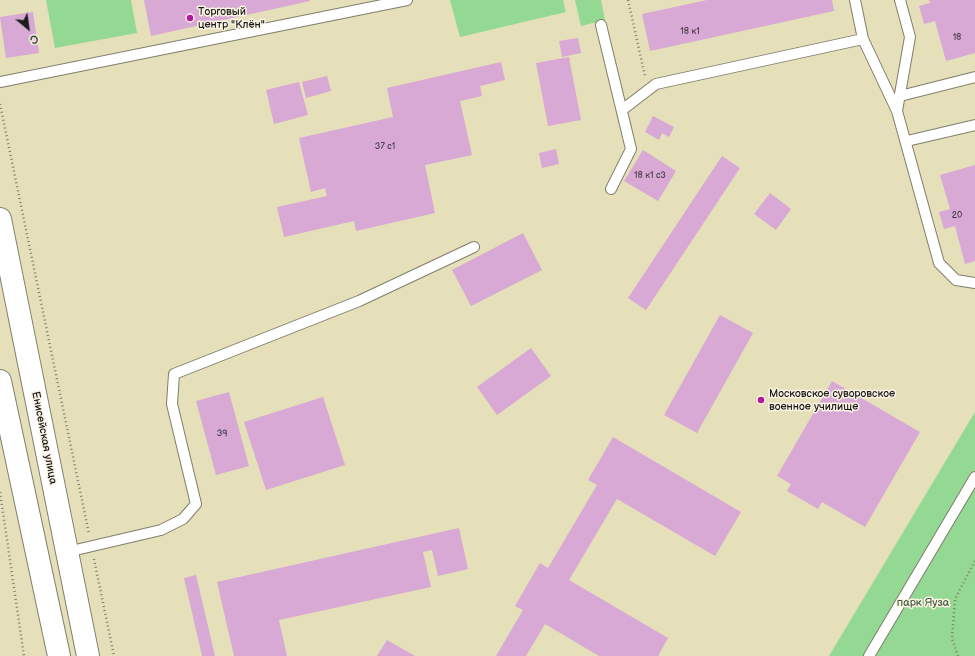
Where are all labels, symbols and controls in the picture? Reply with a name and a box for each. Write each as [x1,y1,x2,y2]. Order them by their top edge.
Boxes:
place label: Торговый центр "Клён" [198,5,265,31]
north arrow [8,8,48,48]
marker: Торговый центр "Клён" [185,13,195,23]
house number: 18 к1 [680,27,700,37]
text: С [28,31,41,46]
house number: 18 [953,33,961,43]
house number: 37 с1 [375,142,395,152]
house number: 18 к1 с3 [634,171,666,181]
house number: 20 [952,211,962,221]
place label: Московское суворовское военное училище [769,387,895,413]
street label: Енисейская улица [29,390,59,486]
marker: Московское суворовское военное училище [756,395,766,405]
house number: 39 [217,429,227,439]
park label: парк Яуза [897,596,949,610]

